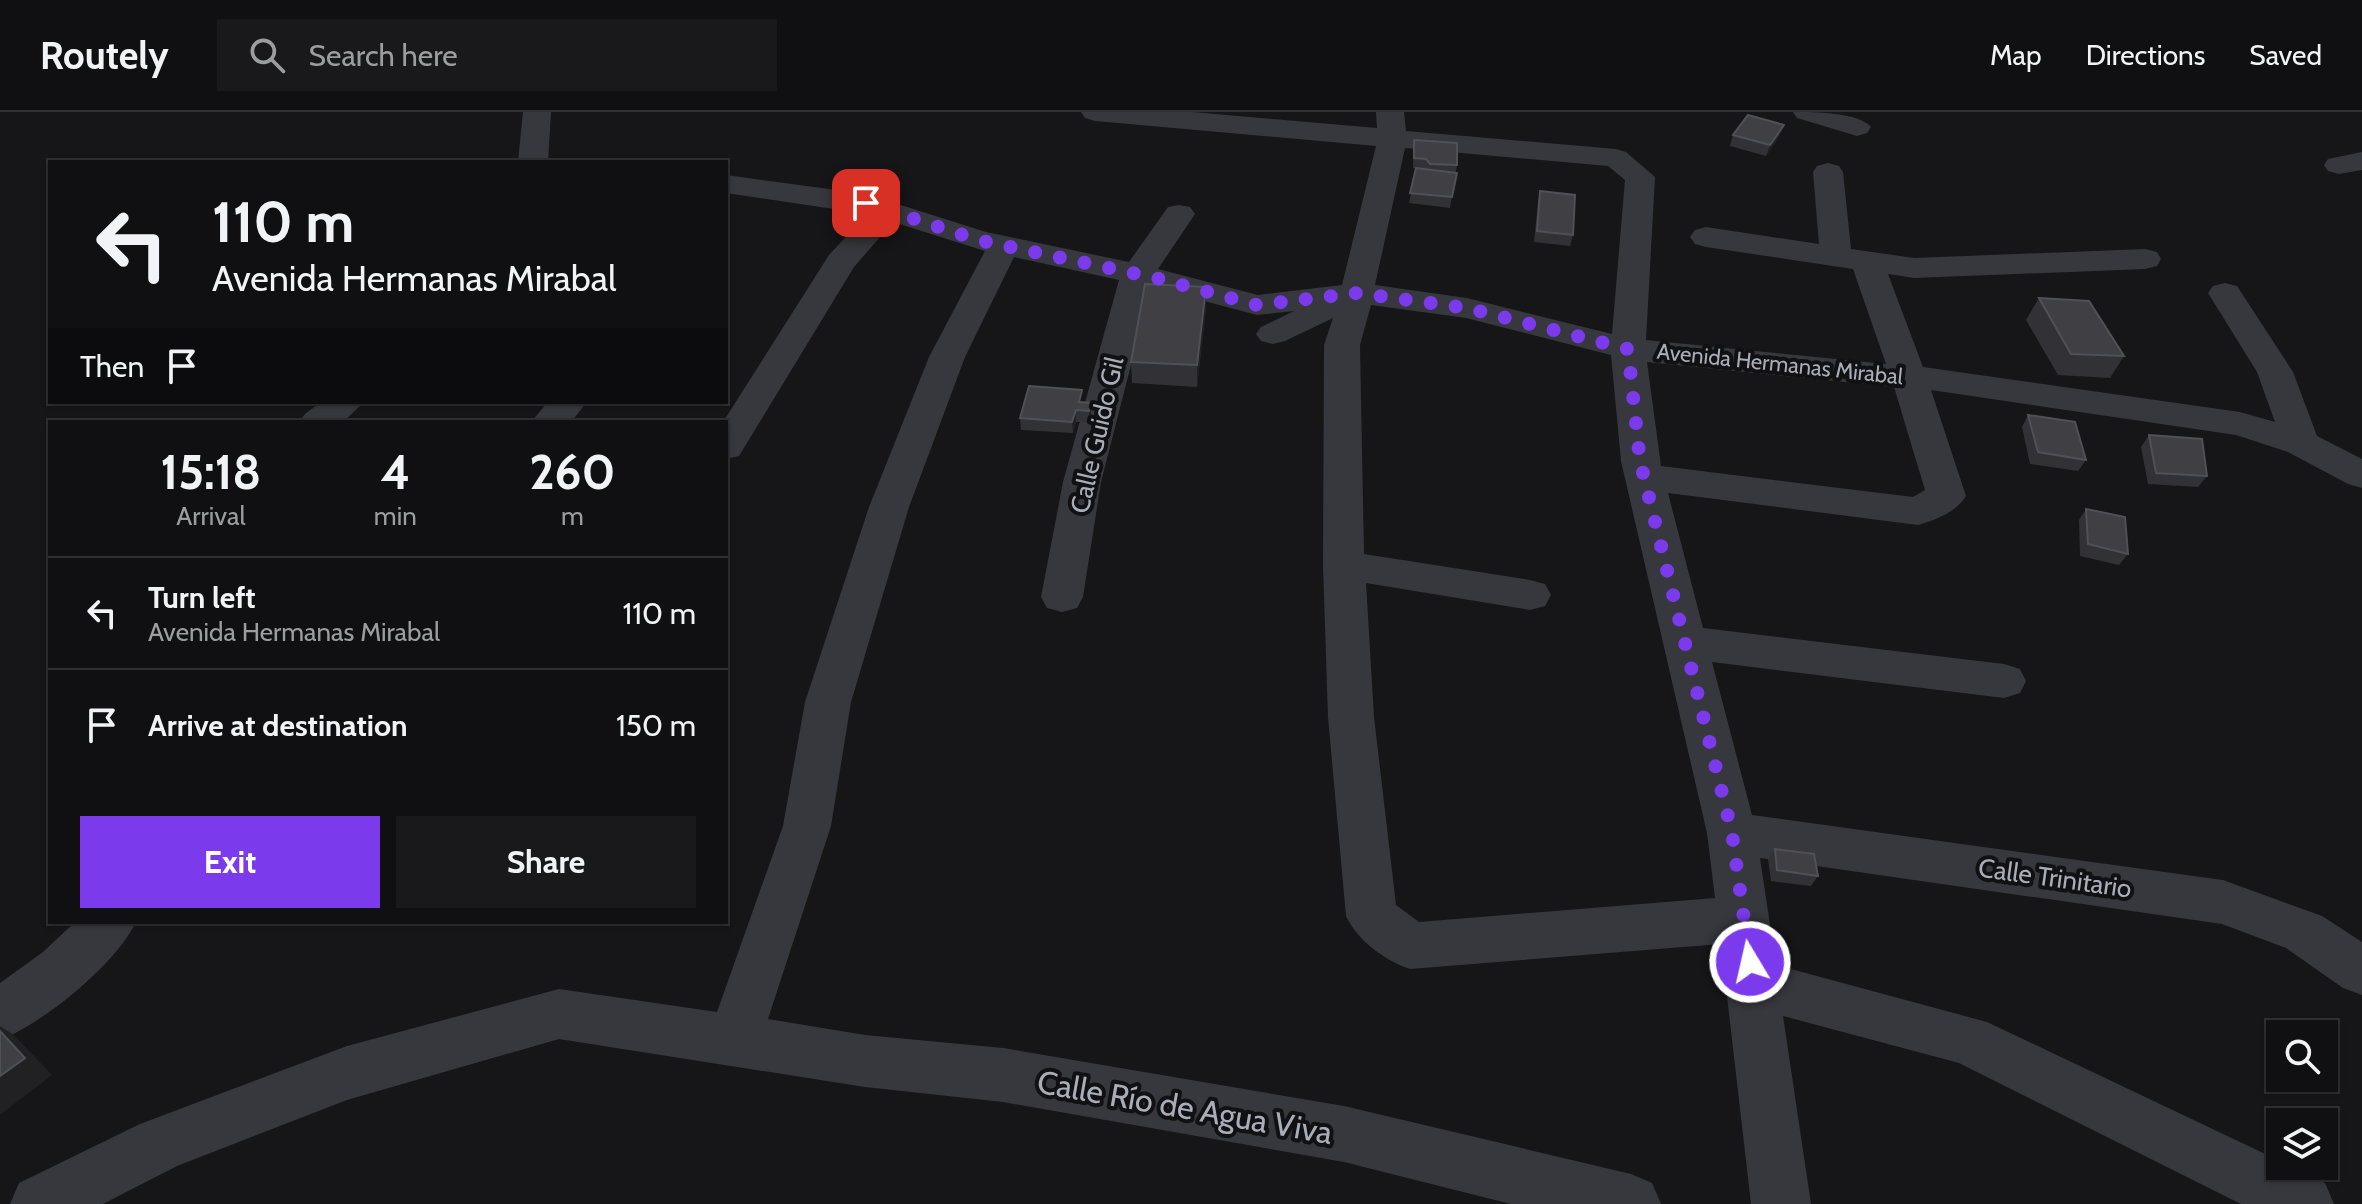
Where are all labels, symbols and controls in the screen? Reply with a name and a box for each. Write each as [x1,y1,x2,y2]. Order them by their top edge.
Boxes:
search box [217,19,777,91]
text: Routely [40,32,169,79]
icon: search [245,33,289,77]
text: Search here [309,37,458,74]
text: Map [1990,38,2042,72]
text: Directions [2086,38,2205,72]
text: Saved [2249,38,2322,72]
pin [832,169,900,237]
icon: arrive [844,181,888,225]
text: 110 m [212,188,354,256]
icon: left [80,192,184,296]
text: Avenida Hermanas Mirabal [212,256,617,300]
street label: Avenida Hermanas Mirabal [1656,338,1905,390]
icon: arrive [160,344,204,388]
text: Then [80,348,144,385]
street label: Calle Guido Gil [1063,354,1131,516]
text: 15:18 [161,443,261,501]
text: 4 [380,443,410,501]
text: 260 [529,443,615,501]
text: Arrival [176,500,246,532]
text: min [374,500,417,532]
text: m [561,500,584,532]
text: Turn left [148,579,256,616]
icon: left [80,591,124,635]
text: 110 m [622,595,696,632]
text: Avenida Hermanas Mirabal [148,616,440,648]
icon: arrive [80,703,124,747]
text: Arrive at destination [148,707,408,744]
text: 150 m [616,707,696,744]
button: Exit [80,816,380,908]
button: Share [396,816,696,908]
street label: Calle Trinitario [1976,851,2134,905]
position arrow [1708,920,1792,1004]
map controls [2266,1020,2338,1180]
button: search [2266,1020,2338,1092]
street label: Calle Río de Agua Viva [1034,1062,1336,1152]
button: layers [2266,1108,2338,1180]

